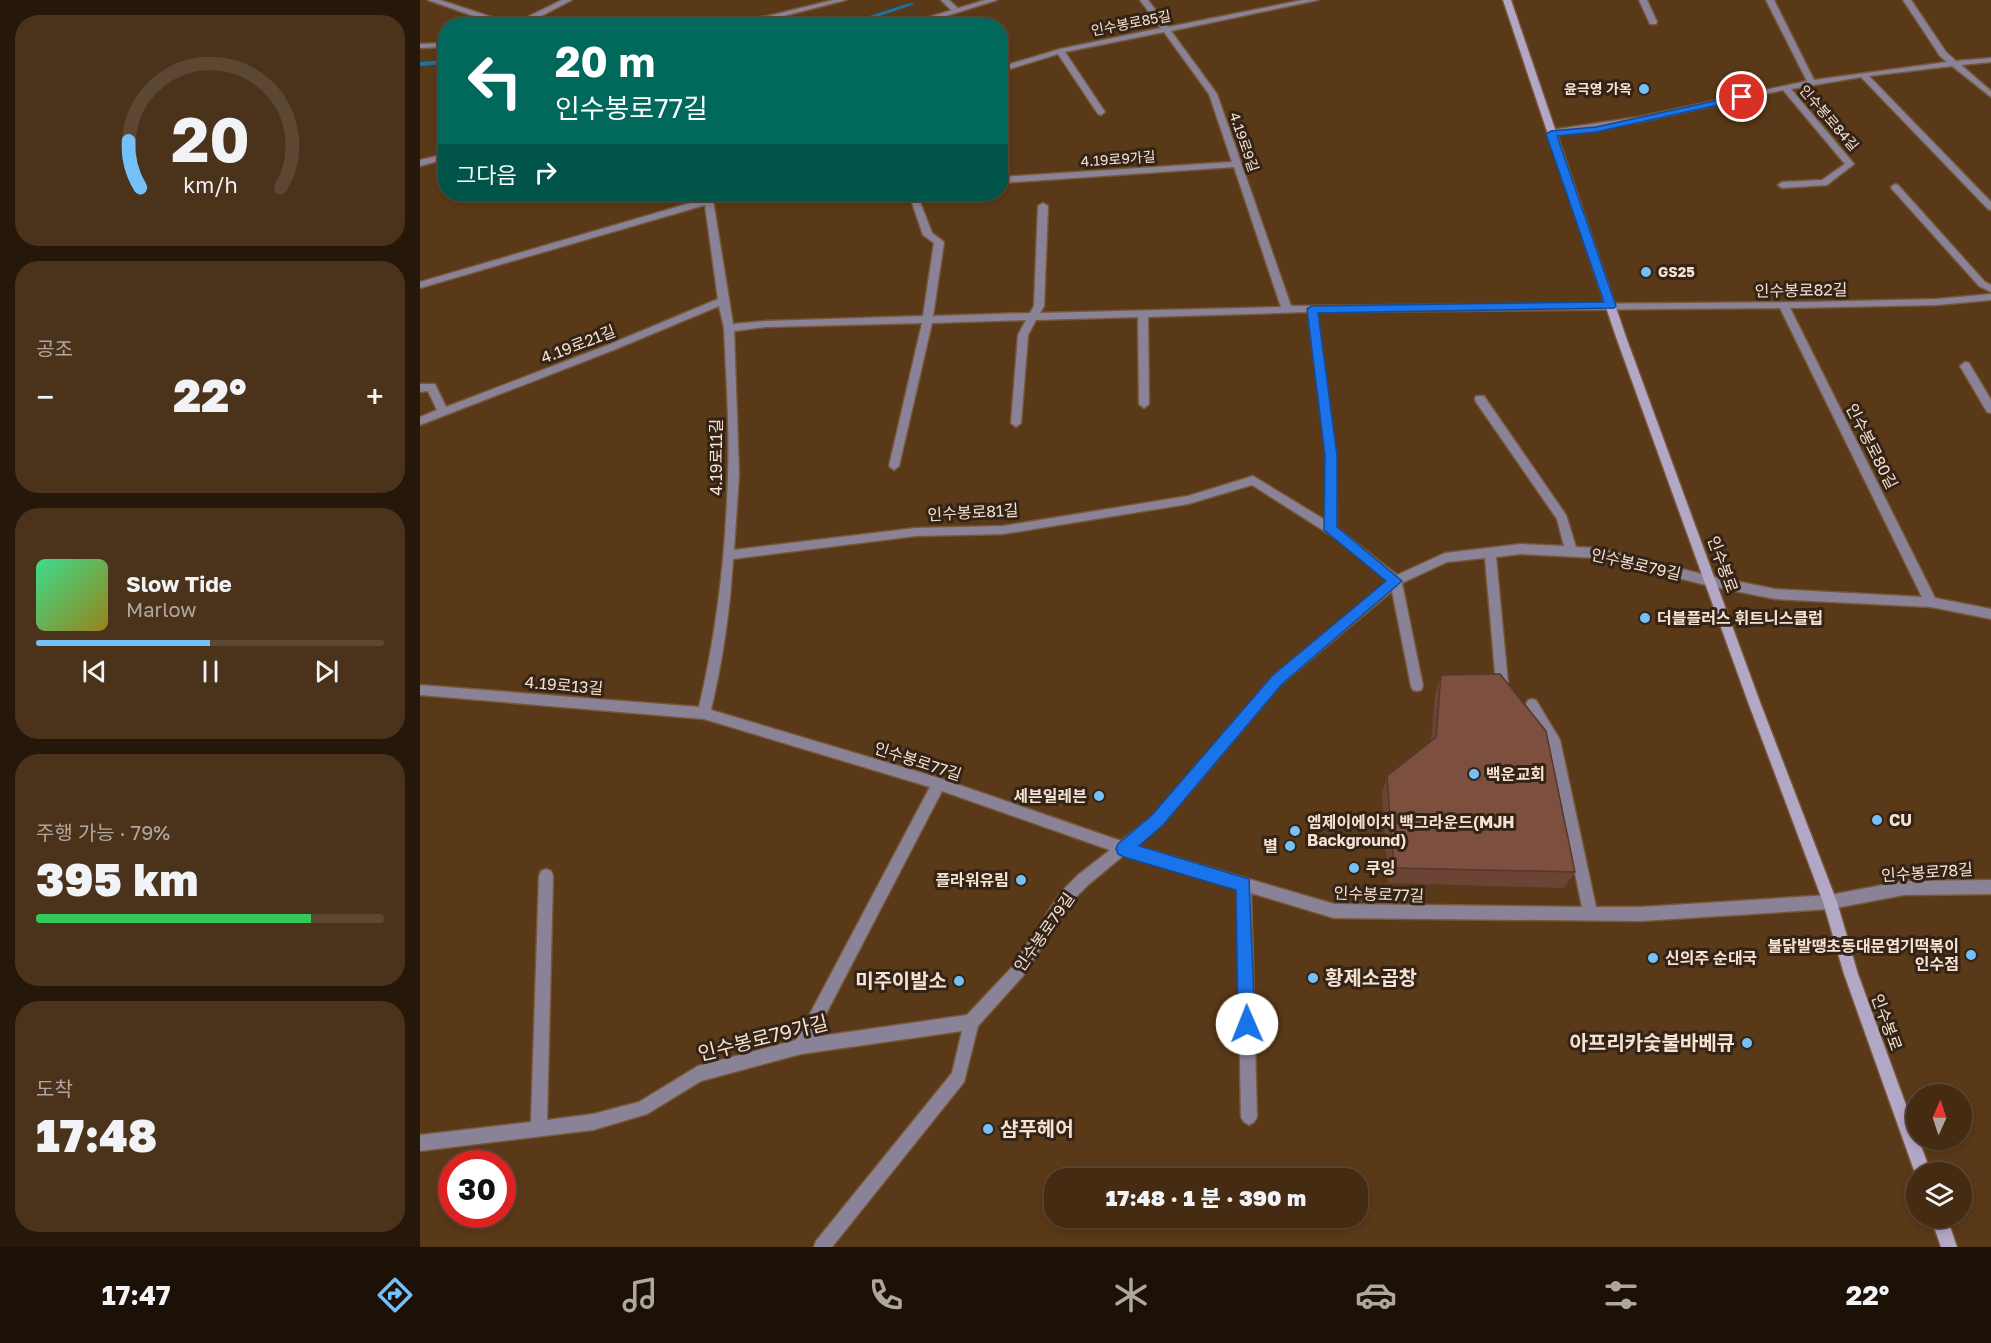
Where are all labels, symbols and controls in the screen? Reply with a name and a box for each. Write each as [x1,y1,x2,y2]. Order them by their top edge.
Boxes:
street label: 인수봉로85길 [1089,6,1172,39]
text: 20 m [555,36,655,86]
icon: left [456,42,534,120]
pin [1716,71,1767,122]
place label: 윤극영 가옥 [1564,80,1632,97]
icon: arrive [1725,80,1758,113]
street label: 인수봉로84길 [1796,81,1863,154]
marker: 윤극영 가옥 [1637,82,1651,96]
text: 인수봉로77길 [555,92,708,124]
text: 20 [171,101,249,176]
street label: 4.19로9길 [1226,110,1263,174]
street label: 4.19로9가길 [1080,147,1156,170]
icon: right [529,156,562,189]
text: 그다음 [456,161,517,188]
text: km/h [183,172,237,198]
place label: GS25 [1658,263,1695,280]
marker: GS25 [1639,265,1653,279]
street label: 인수봉로82길 [1755,279,1847,301]
street label: 4.19로21길 [538,321,618,367]
text: 공조 [36,336,73,360]
text: 22° [173,368,247,422]
text: − [36,377,54,416]
text: + [366,377,384,416]
street label: 인수봉로80길 [1842,400,1902,492]
street label: 4.19로11길 [706,419,726,495]
street label: 인수봉로81길 [927,500,1019,524]
street label: 인수봉로 [1704,533,1743,595]
street label: 인수봉로79길 [1589,544,1683,584]
text: Slow Tide [126,570,232,597]
text: Marlow [126,597,197,621]
place label: 더블플러스 휘트니스클럽 [1657,608,1823,628]
marker: 더블플러스 휘트니스클럽 [1638,611,1652,625]
icon: previous [78,655,111,688]
icon: pause [194,655,227,688]
icon: next [310,655,343,688]
street label: 4.19로13길 [524,672,604,698]
street label: 인수봉로77길 [872,737,964,785]
place label: 백운교회 [1486,764,1545,784]
marker: 백운교회 [1467,767,1481,781]
place label: 세븐일레븐 [1013,786,1087,806]
marker: 세븐일레븐 [1092,789,1106,803]
place label: CU [1889,810,1912,830]
place label: 엠제이에이치 백그라운드(MJH Background) [1307,812,1515,850]
marker: CU [1870,813,1884,827]
text: 주행 가능 · 79% [36,820,170,844]
marker: 엠제이에이치 백그라운드(MJH Background) [1288,824,1302,838]
place label: 별 [1263,836,1278,856]
marker: 별 [1283,839,1297,853]
text: 395 km [36,852,198,906]
place label: 쿠잉 [1366,858,1395,878]
street label: 인수봉로78길 [1880,859,1974,885]
marker: 쿠잉 [1347,861,1361,875]
place label: 플라워유림 [935,870,1009,890]
marker: 플라워유림 [1014,873,1028,887]
street label: 인수봉로77길 [1333,882,1425,906]
street label: 인수봉로79길 [1009,889,1079,975]
place label: 불닭발땡초동대문엽기떡볶이 인수점 [1768,936,1959,974]
place label: 신의주 순대국 [1665,948,1757,968]
marker: 불닭발땡초동대문엽기떡볶이 인수점 [1964,948,1978,962]
marker: 신의주 순대국 [1646,951,1660,965]
place label: 황제소곱창 [1325,965,1417,989]
place label: 미주이발소 [855,968,947,992]
marker: 황제소곱창 [1306,971,1320,985]
marker: 미주이발소 [952,974,966,988]
street label: 인수봉로 [1868,991,1907,1053]
position arrow [1215,992,1279,1056]
street label: 인수봉로79가길 [695,1009,830,1065]
place label: 아프리카숯불바베큐 [1569,1030,1735,1054]
marker: 아프리카숯불바베큐 [1740,1036,1754,1050]
text: 도착 [36,1076,73,1100]
north arrow [1906,1084,1972,1150]
map controls [1906,1084,1972,1228]
text: 17:48 [36,1108,157,1162]
place label: 샴푸헤어 [1000,1116,1074,1140]
marker: 샴푸헤어 [981,1122,995,1136]
speed limit sign: 30 [438,1150,516,1228]
button: layers [1906,1162,1972,1228]
text: 17:48 · 1 분 · 390 m [1106,1184,1306,1211]
icon: directions [374,1274,416,1316]
icon: music [619,1274,661,1316]
icon: phone [865,1274,907,1316]
icon: climate [1110,1274,1152,1316]
icon: car [1355,1274,1397,1316]
icon: filters [1600,1274,1642,1316]
text: 17:47 [102,1279,171,1311]
text: 22° [1846,1279,1889,1311]

